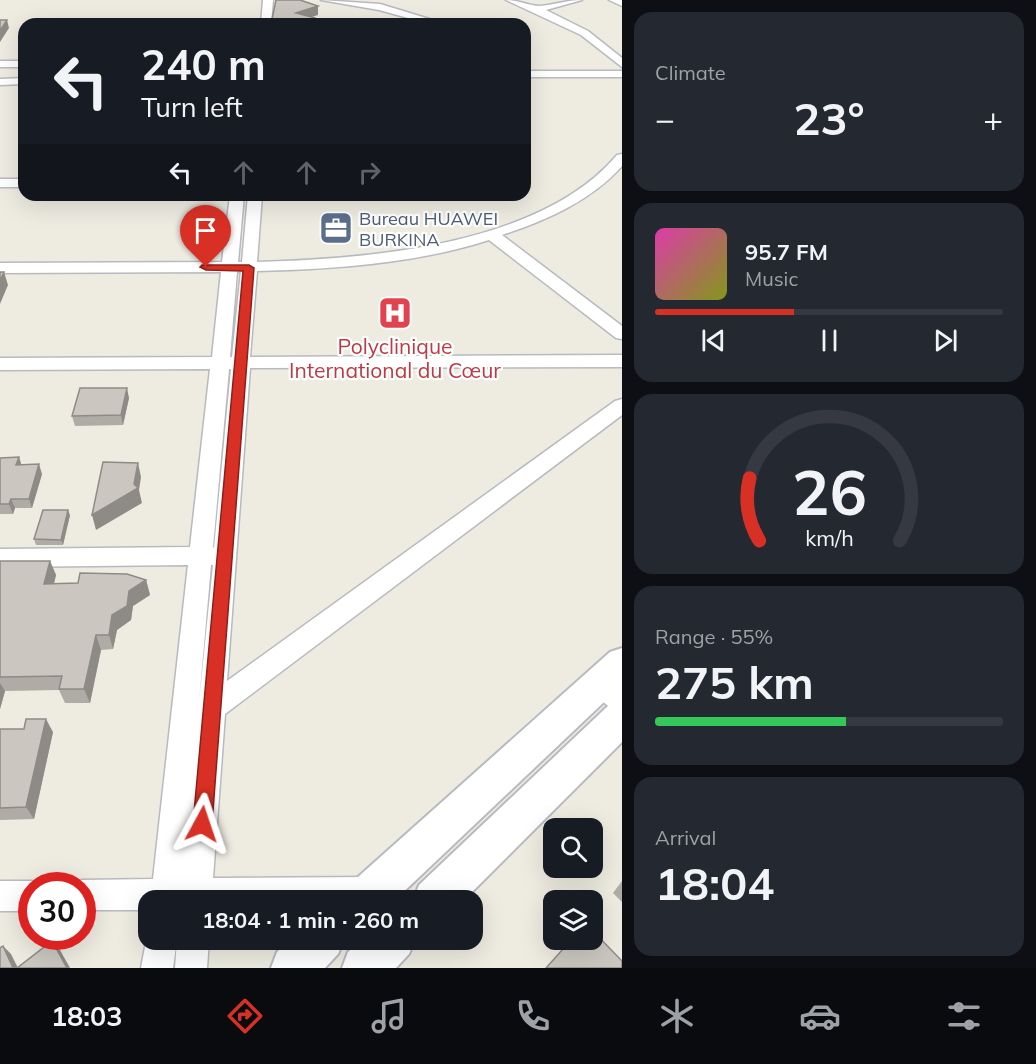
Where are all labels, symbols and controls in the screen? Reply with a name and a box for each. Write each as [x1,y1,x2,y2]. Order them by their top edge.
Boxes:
text: 240 m [141,38,266,91]
icon: left [42,42,120,120]
text: Climate [655,60,726,85]
text: Turn left [141,90,243,124]
text: 23° [793,90,865,146]
text: − [655,98,675,139]
text: + [983,98,1003,139]
icon: left [164,156,197,189]
icon: ahead [227,156,260,189]
icon: ahead [290,156,323,189]
icon: right [353,156,386,189]
pin [180,205,231,267]
place label: Bureau HUAWEI BURKINA [359,207,498,251]
office icon: Bureau HUAWEI BURKINA [318,210,354,246]
icon: arrive [189,214,222,247]
text: 95.7 FM [745,238,828,266]
text: Music [745,266,798,291]
hospital icon: Polyclinique International du Cœur [377,295,413,331]
icon: previous [697,324,730,357]
icon: pause [813,324,846,357]
icon: next [929,324,962,357]
place label: Polyclinique International du Cœur [289,333,501,383]
text: 26 [792,452,866,531]
text: km/h [805,524,853,551]
text: Range · 55% [655,624,773,649]
text: 275 km [655,654,814,710]
position arrow [170,792,234,856]
map controls [543,818,603,950]
button: search [543,818,603,878]
text: Arrival [655,825,716,850]
text: 18:04 [655,855,774,911]
speed limit sign: 30 [18,872,96,950]
button: layers [543,890,603,950]
text: 18:04 · 1 min · 260 m [202,906,419,934]
icon: directions [224,995,266,1037]
icon: music [368,995,410,1037]
icon: phone [512,995,554,1037]
icon: climate [656,995,698,1037]
icon: car [799,995,841,1037]
icon: filters [943,995,985,1037]
text: 18:03 [51,999,122,1033]

